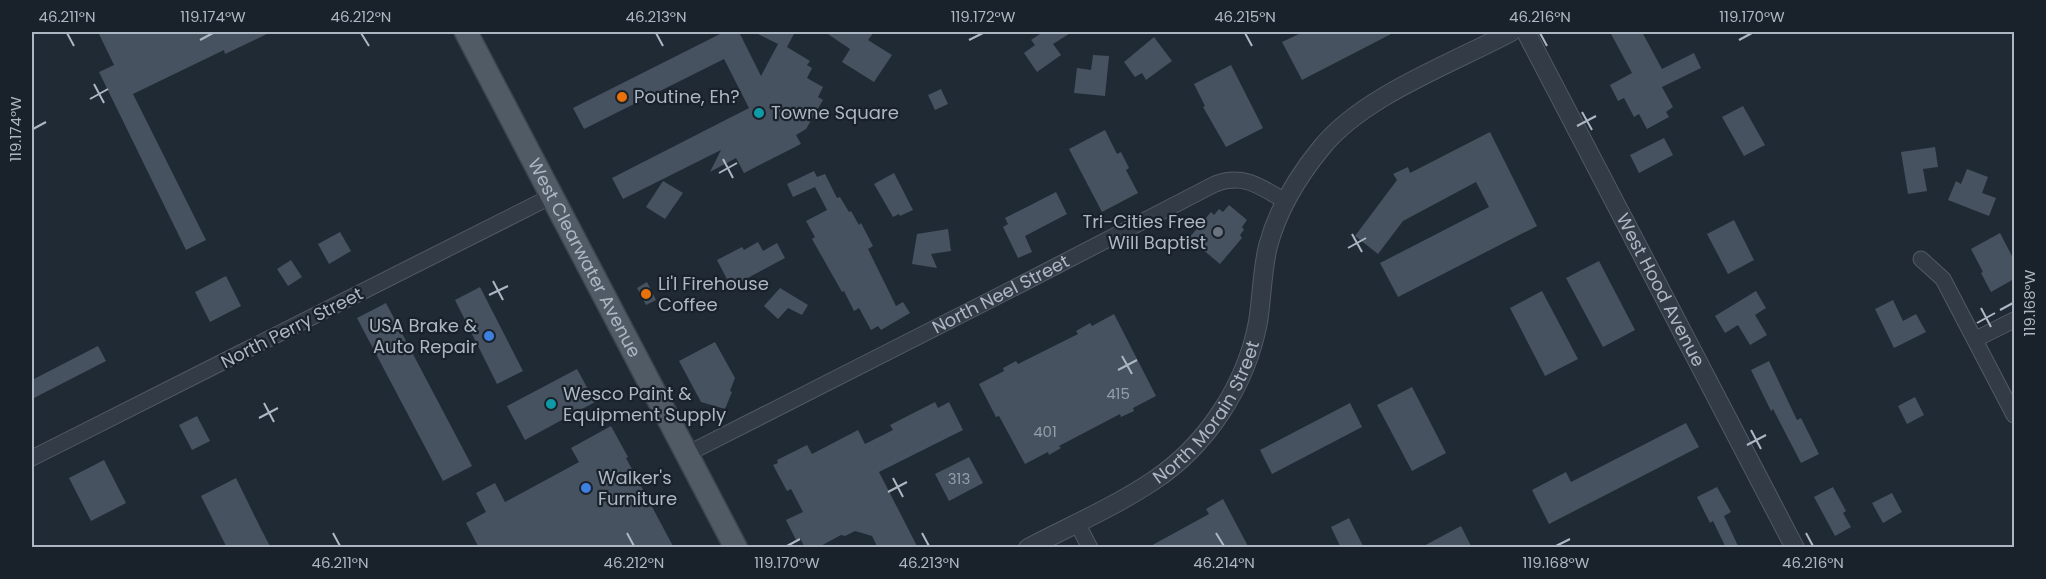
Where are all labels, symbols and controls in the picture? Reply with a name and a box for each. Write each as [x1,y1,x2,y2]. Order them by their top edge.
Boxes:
text: 46.211°N [38,6,96,27]
text: 119.174°W [180,6,246,27]
text: 46.212°N [331,6,391,27]
text: 46.213°N [625,6,687,27]
text: 119.172°W [951,6,1016,27]
text: 46.215°N [1214,6,1276,27]
text: 46.216°N [1509,6,1571,27]
text: 119.170°W [1719,6,1785,27]
place label: Poutine, Eh? [634,84,740,109]
marker: Poutine, Eh? [615,90,629,104]
text: 119.174°W [5,96,26,162]
place label: Towne Square [771,100,899,125]
marker: Towne Square [752,106,766,120]
street label: West Clearwater Avenue [522,154,647,362]
place label: Tri-Cities Free Will Baptist [1082,209,1206,255]
street label: West Hood Avenue [1611,209,1711,371]
marker: Tri-Cities Free Will Baptist [1211,225,1225,239]
street label: North Neel Street [928,248,1073,339]
text: 119.168°W [2019,269,2040,336]
place label: Li'l Firehouse Coffee [658,271,769,317]
street label: North Perry Street [216,281,367,374]
marker: Li'l Firehouse Coffee [639,287,653,301]
place label: USA Brake & Auto Repair [369,313,478,359]
marker: USA Brake & Auto Repair [482,329,496,343]
street label: North Morain Street [1147,338,1265,489]
place label: Wesco Paint & Equipment Supply [563,381,726,427]
house number: 415 [1106,383,1130,404]
marker: Wesco Paint & Equipment Supply [544,397,558,411]
house number: 401 [1033,421,1057,442]
place label: Walker's Furniture [598,465,677,511]
house number: 313 [948,468,970,489]
marker: Walker's Furniture [579,481,593,495]
text: 46.211°N [311,552,369,573]
text: 46.212°N [604,552,664,573]
text: 119.170°W [754,552,820,573]
text: 46.213°N [898,552,960,573]
text: 46.214°N [1193,552,1255,573]
text: 119.168°W [1523,552,1590,573]
text: 46.216°N [1782,552,1844,573]

